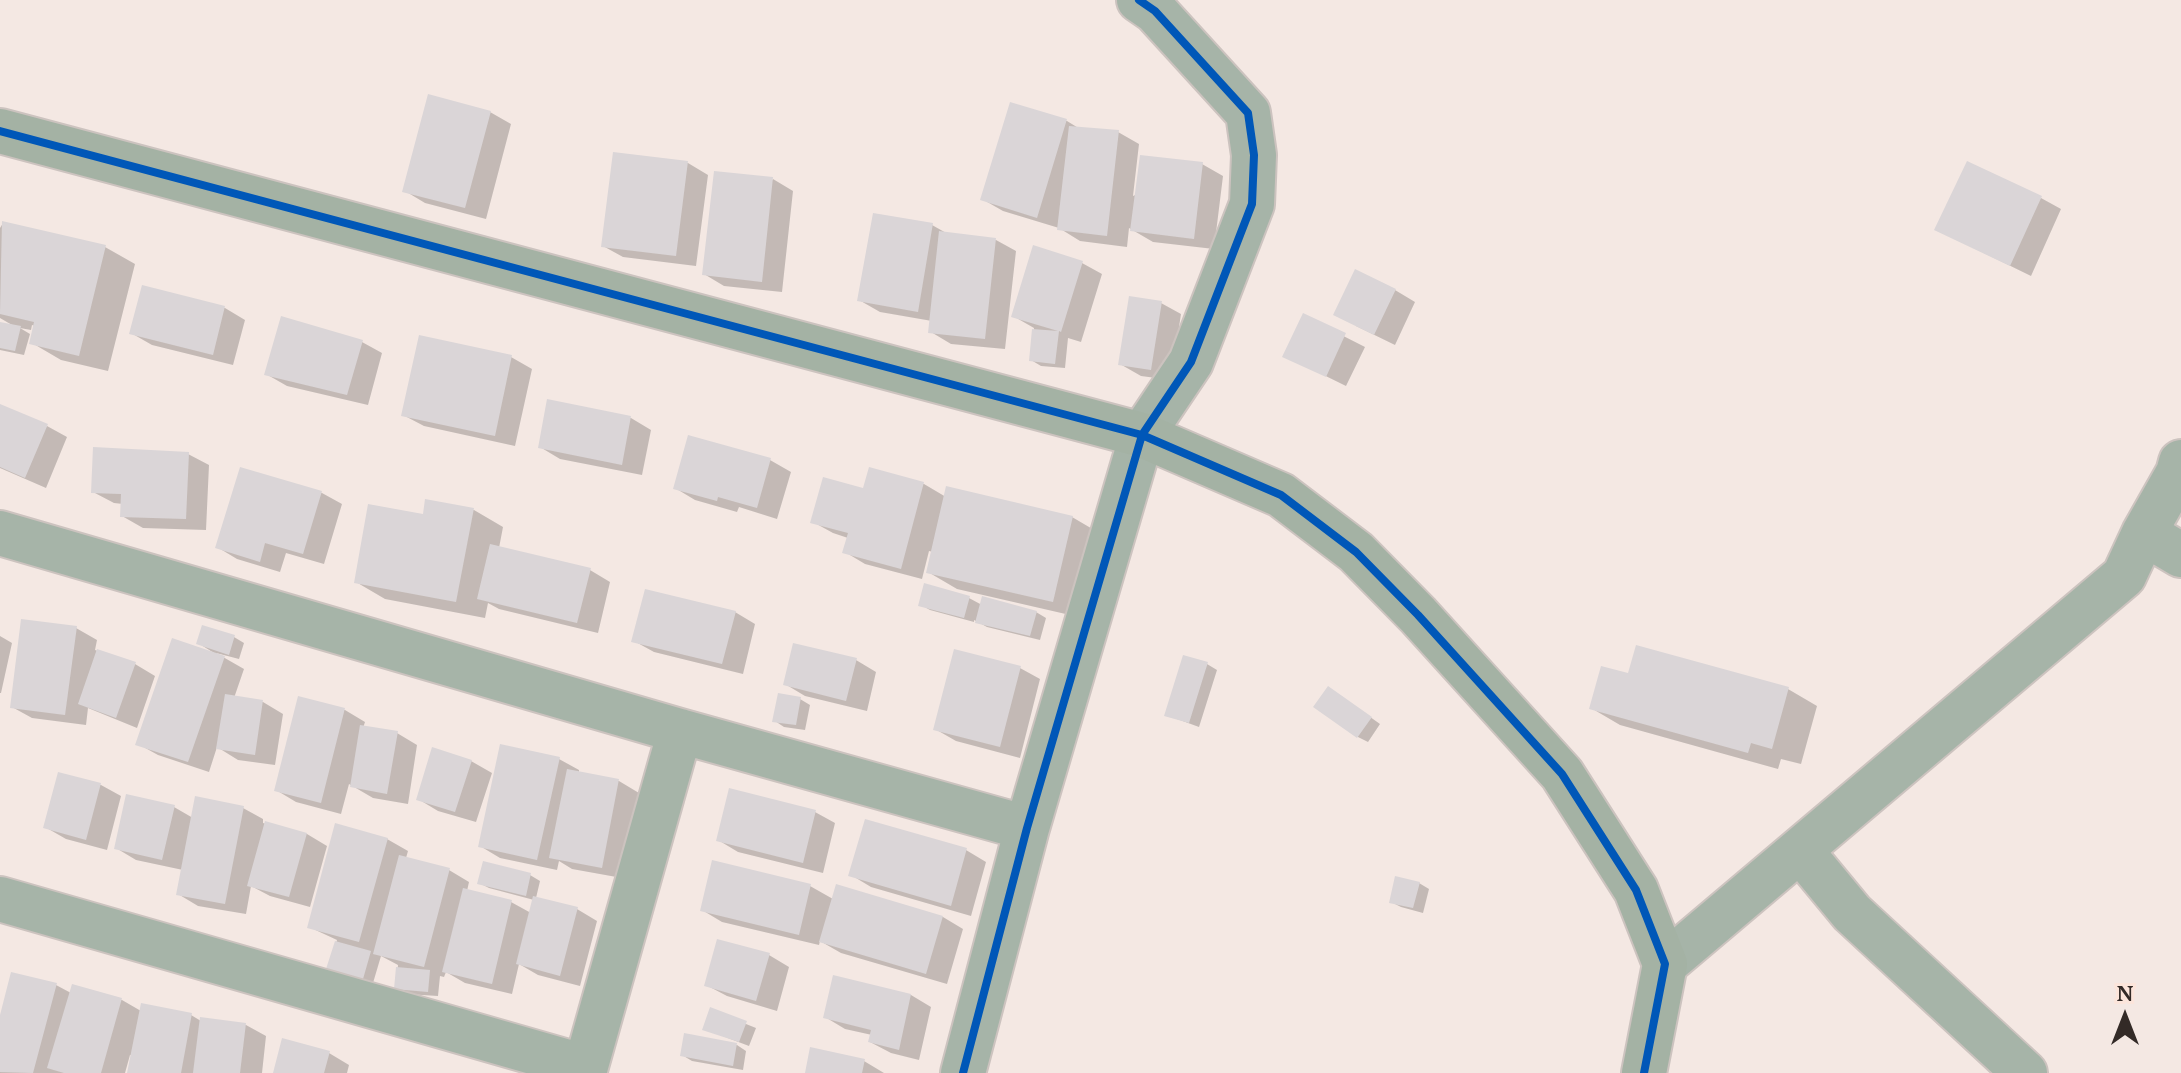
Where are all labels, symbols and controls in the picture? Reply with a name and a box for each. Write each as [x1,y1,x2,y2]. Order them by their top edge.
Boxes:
north arrow [2085,977,2165,1057]
text: N [2117,978,2133,1007]

